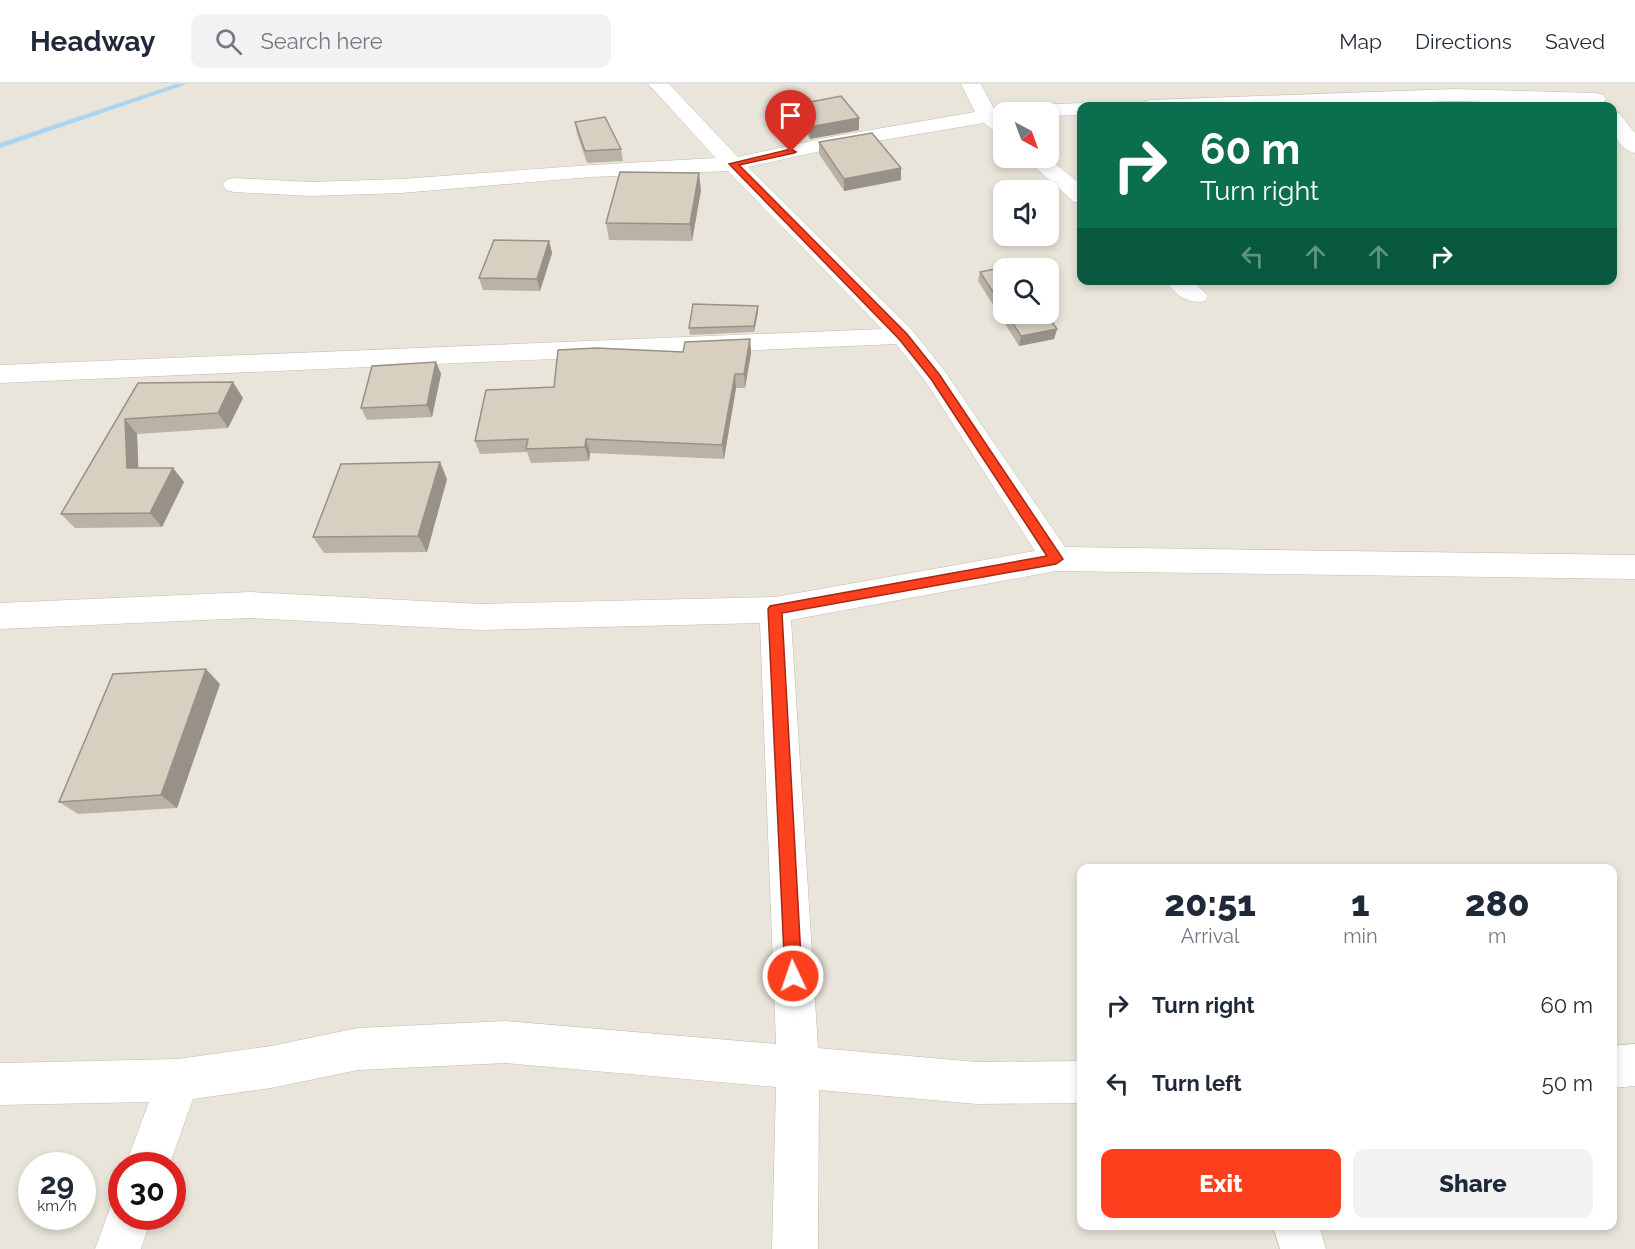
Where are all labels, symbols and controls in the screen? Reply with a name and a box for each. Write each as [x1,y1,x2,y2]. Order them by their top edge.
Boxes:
search box [191,14,611,68]
text: Headway [30,25,155,58]
icon: search [212,25,245,58]
text: Search here [260,28,383,54]
text: Map [1339,29,1382,54]
text: Directions [1415,29,1512,54]
text: Saved [1545,29,1605,54]
pin [765,90,816,152]
icon: arrive [774,99,807,132]
north arrow [993,102,1059,168]
map controls [993,102,1059,324]
text: 60 m [1200,125,1300,174]
icon: right [1101,126,1179,204]
text: Turn right [1200,175,1319,206]
button: sound [993,180,1059,246]
icon: left [1236,240,1269,273]
icon: ahead [1299,240,1332,273]
icon: ahead [1362,240,1395,273]
icon: right [1425,240,1458,273]
button: search [993,258,1059,324]
text: 20:51 [1164,882,1256,924]
text: 1 [1351,882,1370,924]
text: 280 [1465,882,1530,924]
text: Arrival [1181,924,1239,948]
text: min [1343,924,1378,948]
text: m [1488,924,1506,948]
position arrow [761,944,825,1008]
icon: right [1101,989,1134,1022]
text: Turn right [1152,992,1255,1018]
text: 60 m [1540,992,1593,1018]
icon: left [1101,1067,1134,1100]
text: Turn left [1152,1070,1242,1096]
text: 50 m [1542,1070,1593,1096]
button: Exit [1101,1149,1341,1218]
button: Share [1353,1149,1593,1218]
speed limit sign: 30 [108,1152,186,1230]
text: 29 [40,1166,74,1201]
text: km/h [37,1197,77,1215]

